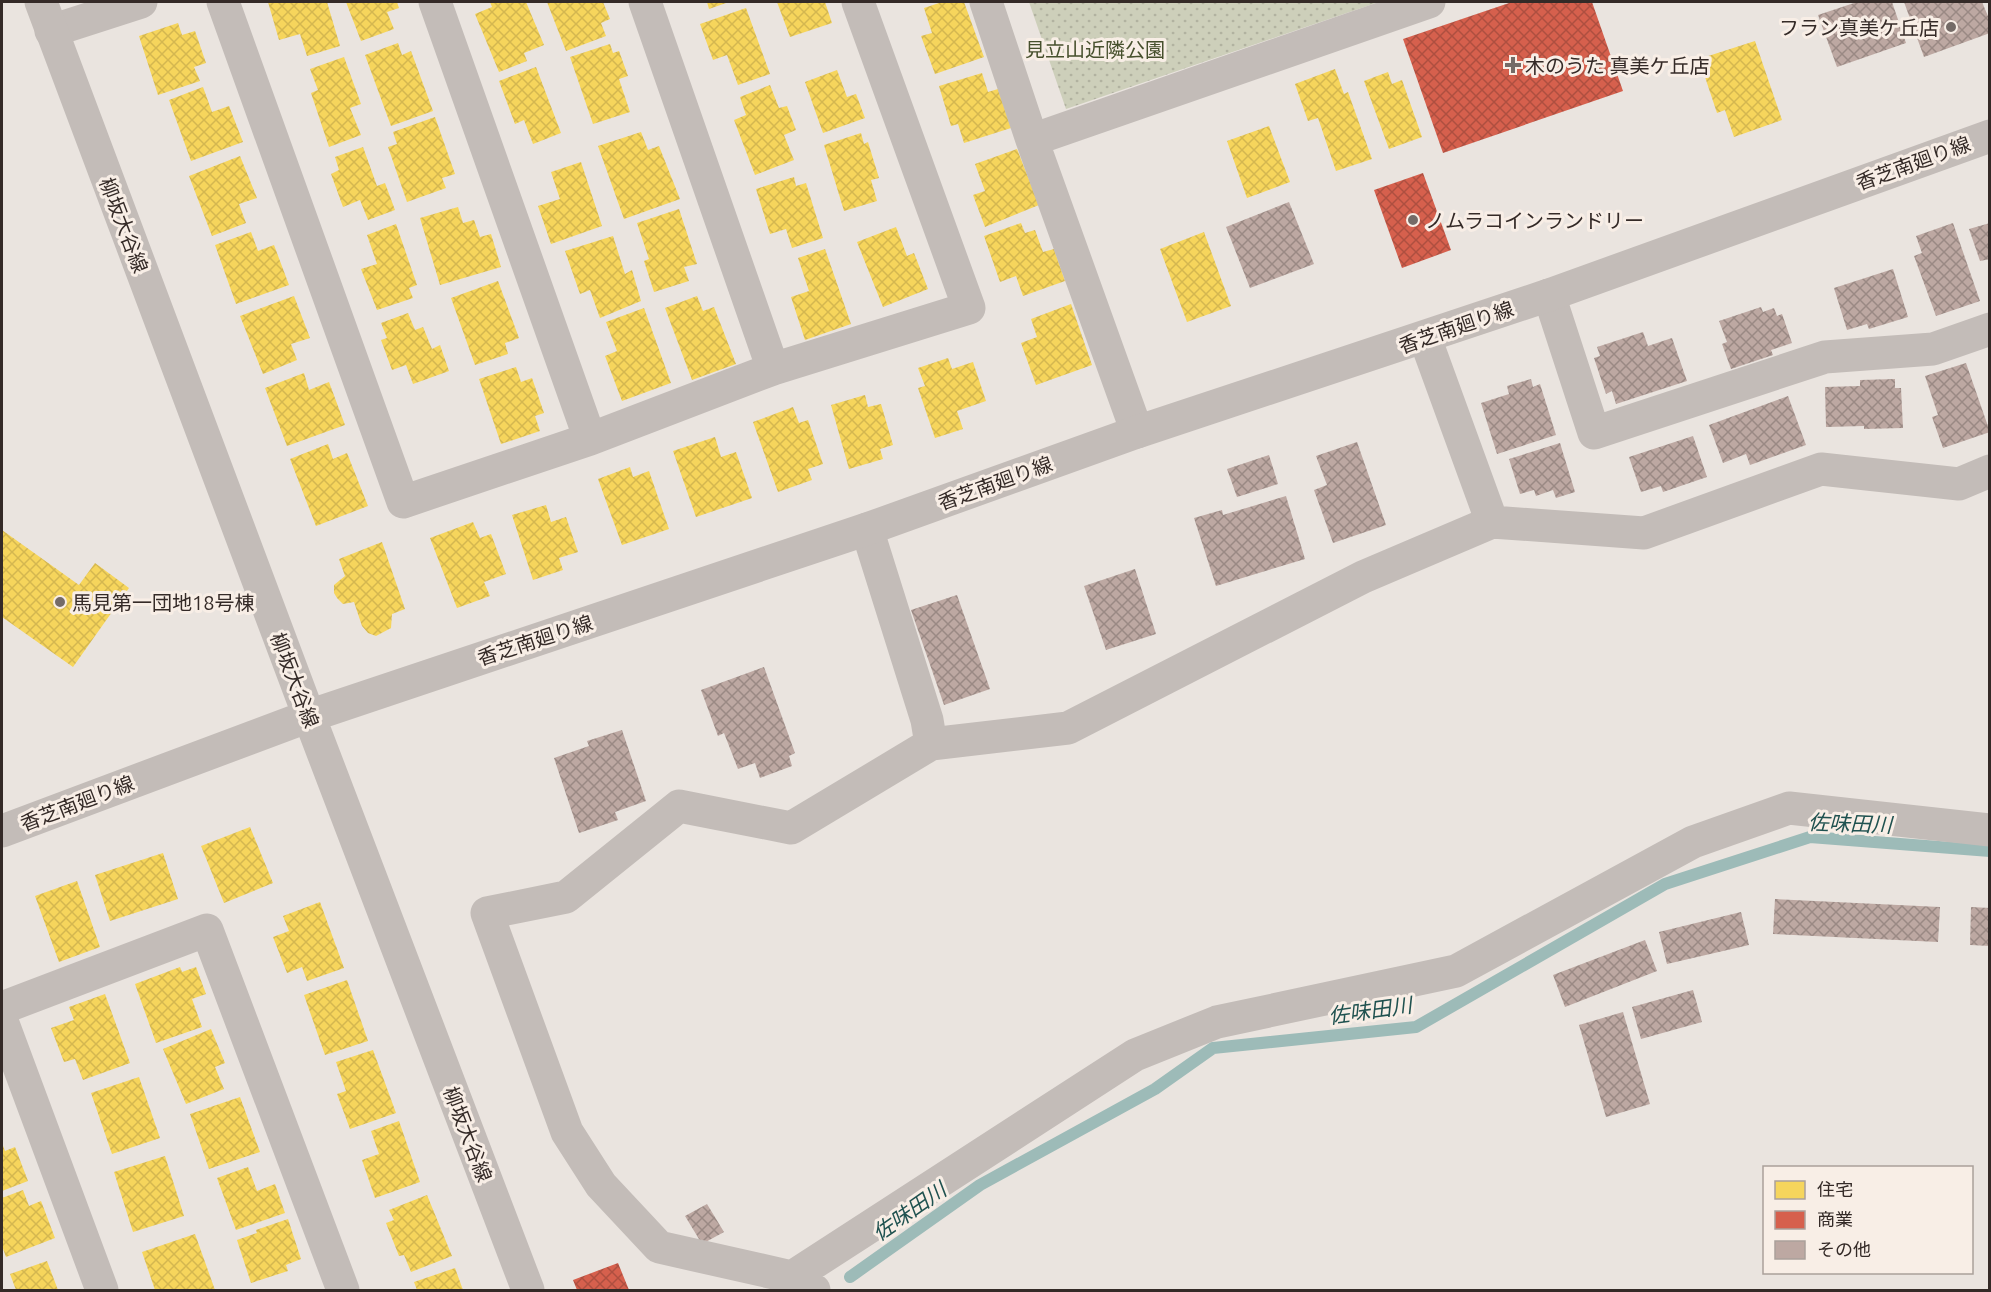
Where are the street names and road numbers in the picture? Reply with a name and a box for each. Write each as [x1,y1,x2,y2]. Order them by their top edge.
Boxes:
street label: 香芝南廻り線 [1853,132,1973,194]
street label: 柳坂大谷線 [95,174,153,276]
street label: 香芝南廻り線 [1396,297,1516,357]
street label: 香芝南廻り線 [935,452,1055,514]
street label: 香芝南廻り線 [474,611,596,669]
street label: 柳坂大谷線 [266,629,324,731]
street label: 香芝南廻り線 [17,771,137,835]
street label: 柳坂大谷線 [439,1083,497,1185]

